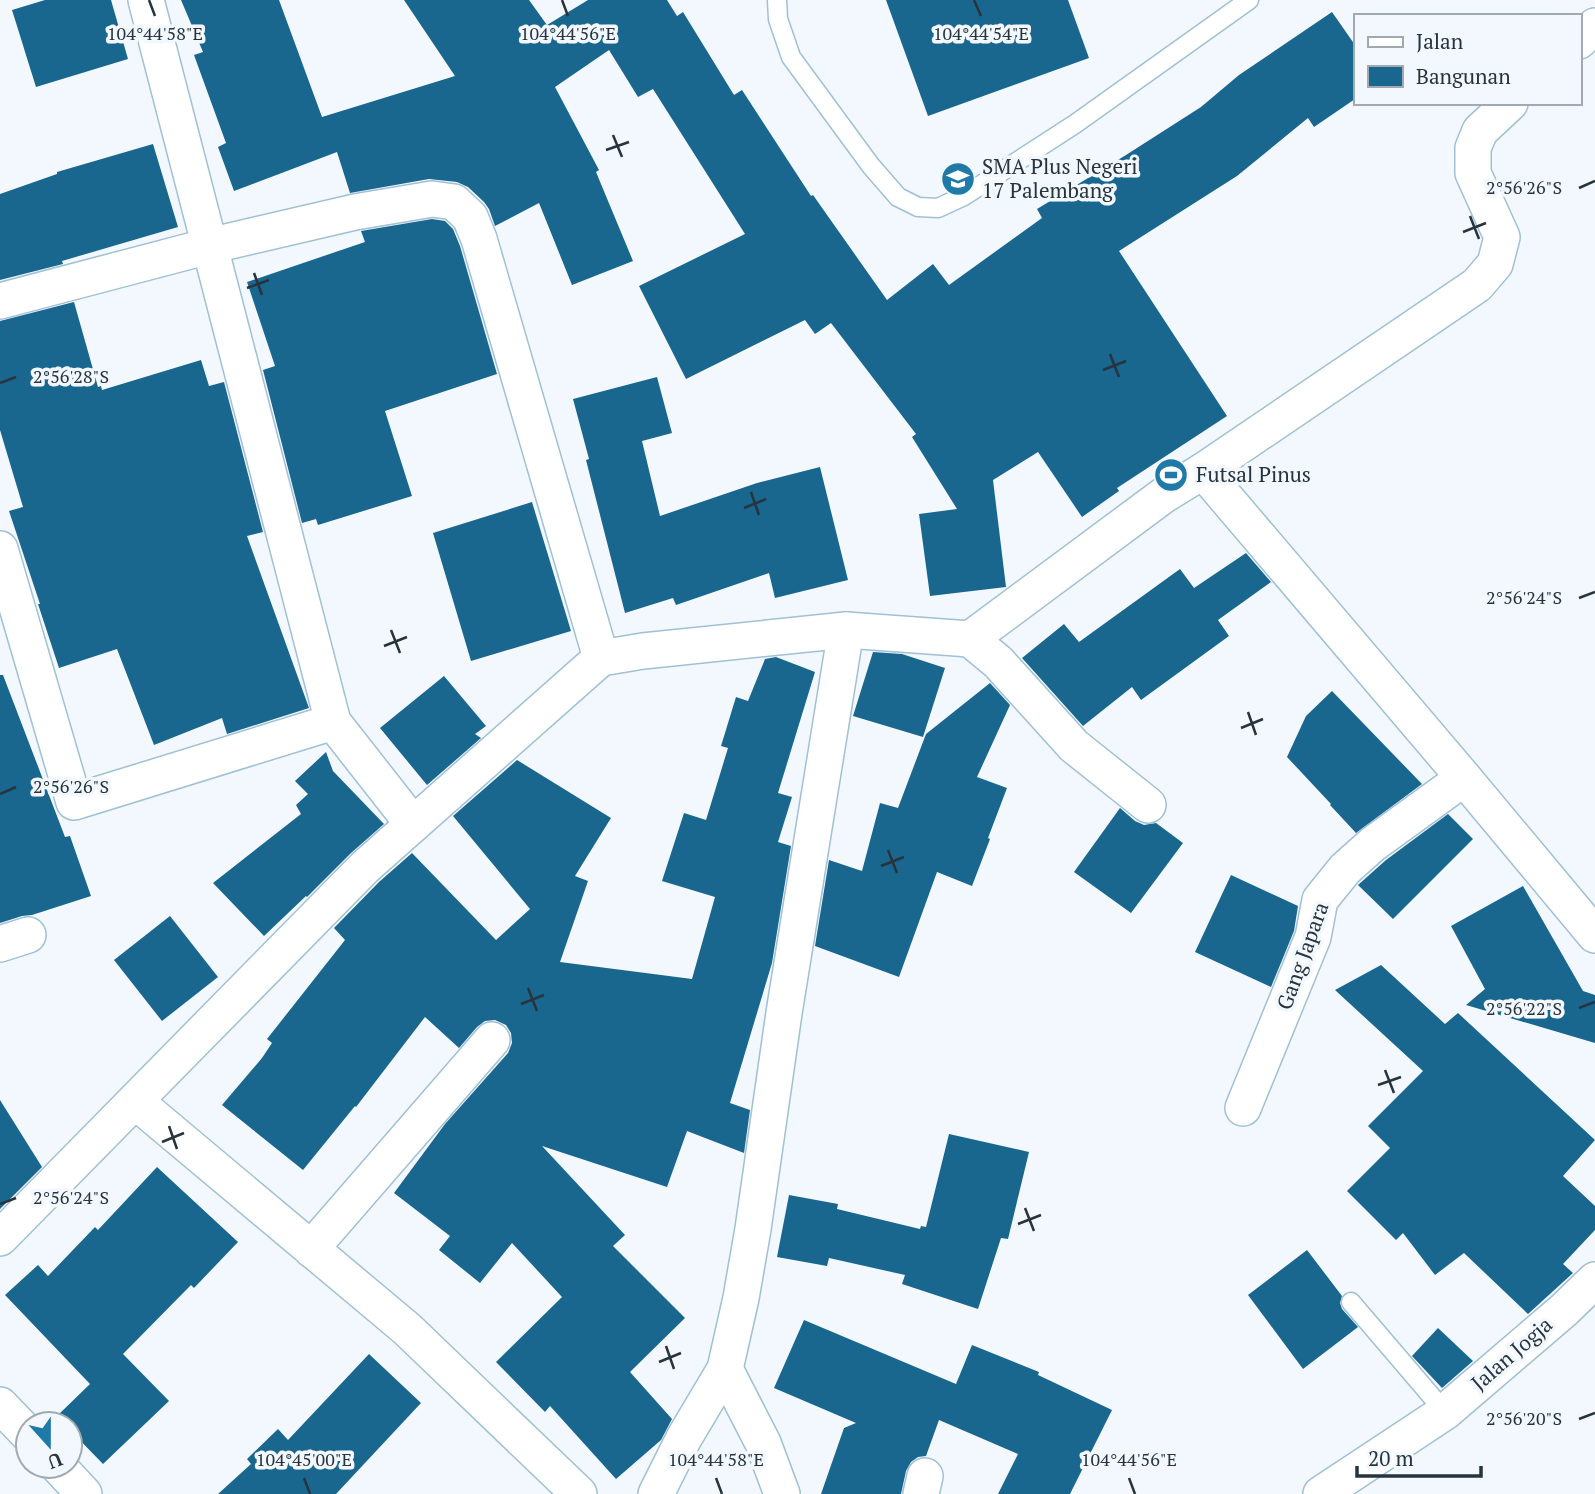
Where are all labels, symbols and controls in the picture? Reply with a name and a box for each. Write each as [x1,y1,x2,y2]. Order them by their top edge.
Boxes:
legend [1354,14,1581,105]
text: 104°44'58"E [107,21,203,45]
text: 104°44'56"E [520,21,616,45]
text: 104°44'54"E [933,21,1029,45]
text: Jalan [1416,27,1464,55]
text: Bangunan [1416,62,1511,90]
place label: SMA Plus Negeri 17 Palembang [982,152,1138,204]
school or university icon: SMA Plus Negeri 17 Palembang [939,160,977,198]
text: 2°56'26"S [1486,175,1562,199]
text: 2°56'28"S [33,364,109,388]
sports icon: Futsal Pinus [1152,456,1190,494]
place label: Futsal Pinus [1196,460,1311,488]
text: 2°56'24"S [1486,585,1562,609]
text: 2°56'26"S [33,774,109,798]
street label: Gang Japara [1270,898,1335,1013]
text: 2°56'22"S [1486,996,1562,1020]
text: 2°56'24"S [33,1185,109,1209]
street label: Jalan Jogja [1465,1310,1558,1396]
text: 2°56'20"S [1486,1406,1562,1430]
north arrow [14,1410,84,1480]
scale bar [1357,1434,1481,1478]
text: 20 m [1368,1444,1414,1472]
text: U [44,1447,66,1476]
text: 104°45'00"E [256,1447,352,1471]
text: 104°44'58"E [668,1447,764,1471]
text: 104°44'56"E [1081,1447,1177,1471]

